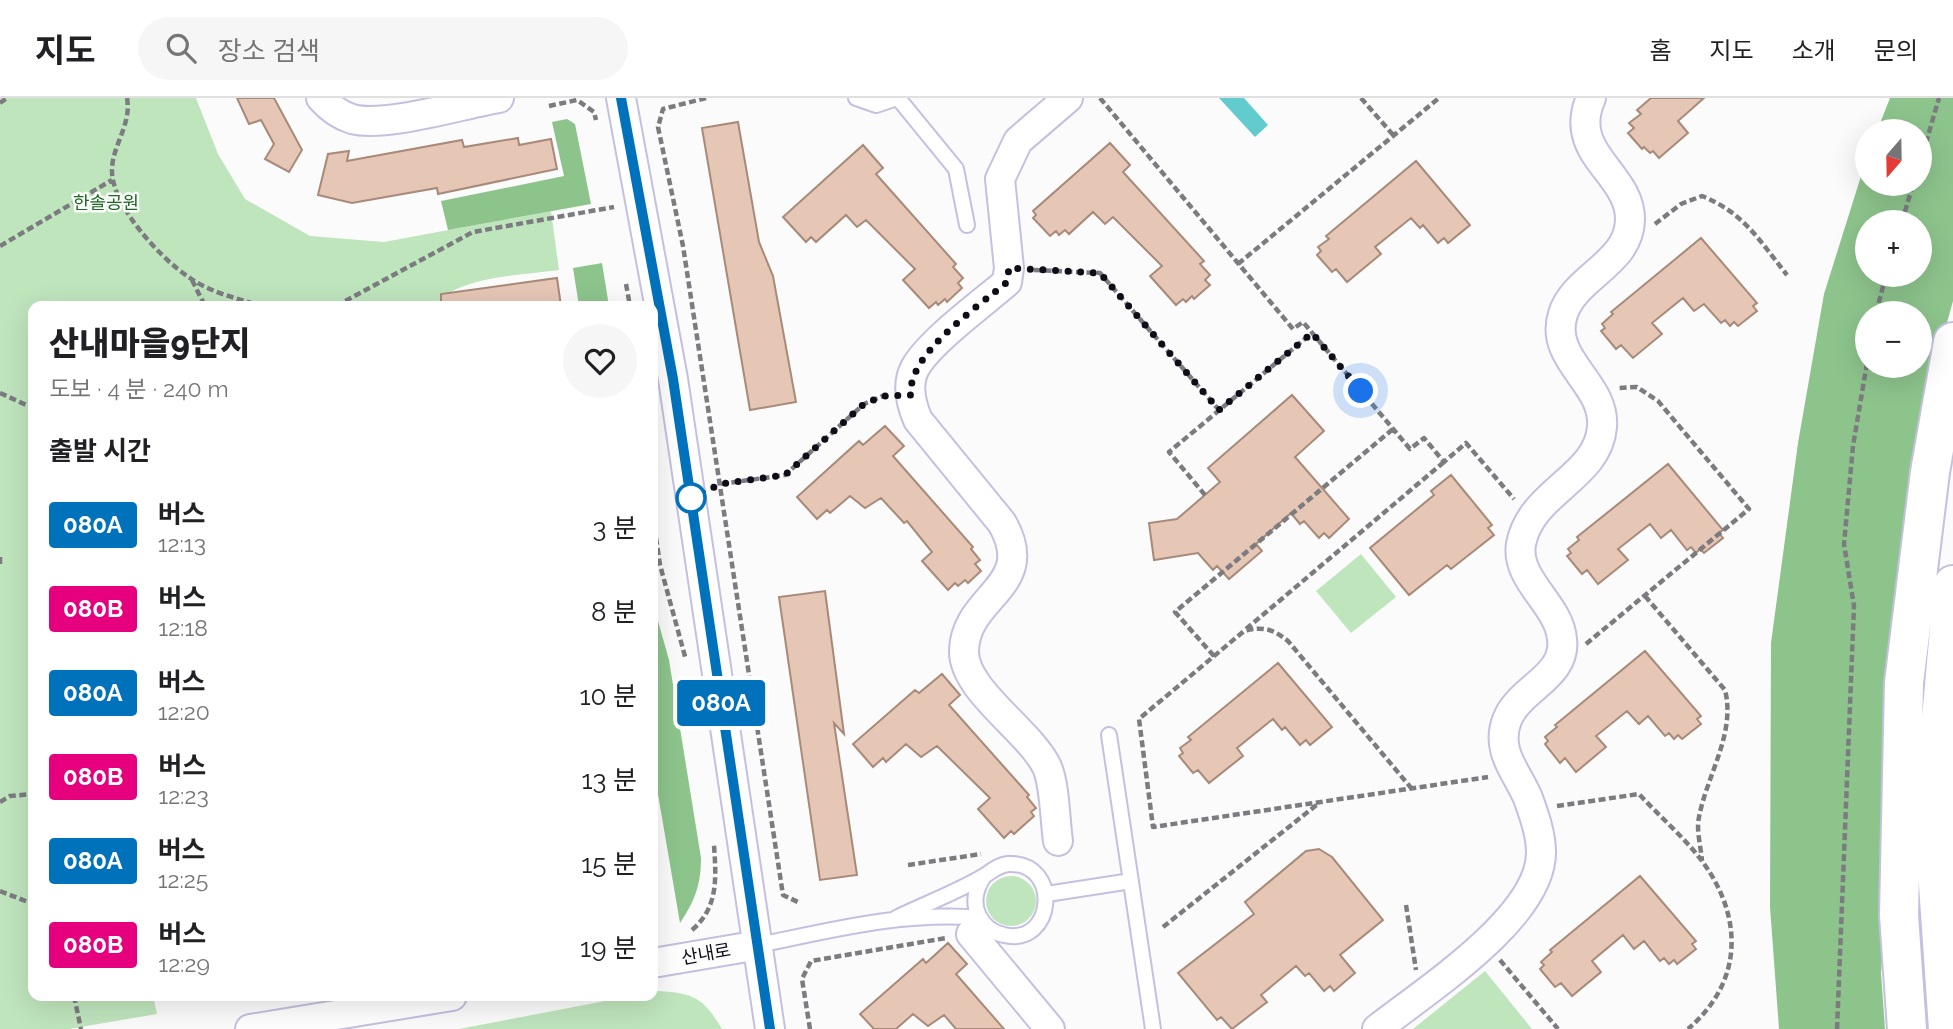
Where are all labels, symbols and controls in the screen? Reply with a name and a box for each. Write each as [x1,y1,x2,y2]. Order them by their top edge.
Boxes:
search box [138,17,628,80]
icon: search [162,29,200,67]
text: 지도 [35,31,96,70]
text: 장소 검색 [218,36,320,66]
text: 홈 [1649,36,1671,65]
text: 지도 [1709,36,1754,65]
text: 소개 [1792,36,1836,65]
text: 문의 [1874,36,1918,65]
north arrow [1855,119,1932,196]
map controls [1855,119,1932,378]
park label: 한솔공원 [73,192,139,213]
button: + [1855,210,1932,287]
button: − [1855,301,1932,378]
text: 산내마을9단지 [49,324,251,363]
button: heart [563,324,637,398]
your location [1343,373,1378,408]
text: 도보 · 4 분 · 240 m [49,375,229,402]
text: 출발 시간 [49,436,151,466]
unlabelled marker [676,483,706,513]
text: 버스 [158,499,206,529]
text: 080A [63,510,123,539]
text: 3 분 [593,513,637,543]
text: 12:13 [158,530,206,557]
text: 버스 [158,583,206,613]
text: 080B [63,594,123,623]
text: 8 분 [591,597,637,627]
text: 12:18 [158,614,208,641]
text: 버스 [158,667,206,697]
text: 080A [63,678,123,707]
line badge: 080A [672,680,770,726]
text: 10 분 [579,681,637,711]
text: 080A [691,688,751,717]
text: 12:20 [158,698,210,725]
text: 버스 [158,751,206,781]
text: 080B [63,762,123,791]
text: 13 분 [581,765,637,795]
text: 12:23 [158,782,209,809]
text: 버스 [158,835,206,865]
text: 080A [63,846,123,875]
text: 15 분 [581,849,637,879]
text: 12:25 [158,866,208,893]
text: 버스 [158,919,206,949]
text: 080B [63,930,123,959]
text: 19 분 [580,933,637,963]
street label: 산내로 [680,939,732,968]
text: 12:29 [158,950,210,977]

